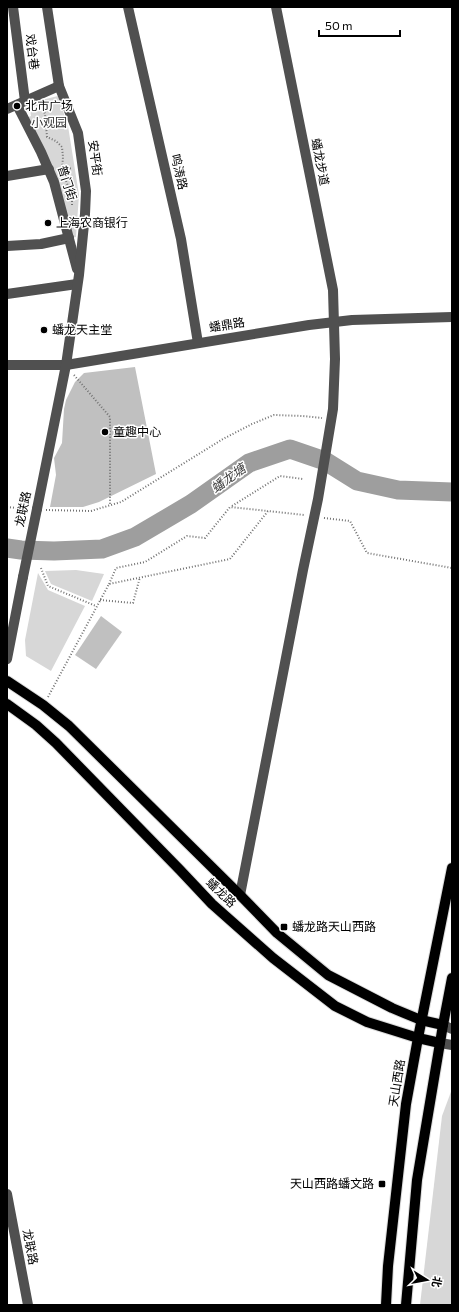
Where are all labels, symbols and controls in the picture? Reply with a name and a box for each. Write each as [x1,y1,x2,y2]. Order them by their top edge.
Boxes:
scale bar [319,12,400,38]
text: 50 m [325,18,353,32]
street label: 戏台巷 [24,33,42,71]
place label: 北市广场 [25,98,73,112]
marker: 北市广场 [12,101,22,111]
park label: 小观园 [31,115,67,129]
street label: 蟠龙步道 [310,137,332,187]
street label: 安平街 [87,139,105,177]
street label: 鸣涛路 [169,153,191,191]
street label: 普门街 [56,163,80,202]
place label: 上海农商银行 [56,215,128,229]
marker: 上海农商银行 [43,218,53,228]
street label: 蟠鼎路 [208,314,246,334]
place label: 蟠龙天主堂 [52,322,112,336]
marker: 蟠龙天主堂 [39,325,49,335]
place label: 童趣中心 [113,424,161,438]
marker: 童趣中心 [100,427,110,437]
water label: 蟠龙塘 [208,459,250,496]
street label: 龙联路 [11,490,33,528]
street label: 蟠龙路 [204,875,240,910]
place label: 蟠龙路天山西路 [292,919,376,933]
marker: 蟠龙路天山西路 [279,922,289,932]
street label: 天山西路 [385,1058,407,1108]
place label: 天山西路蟠文路 [290,1176,374,1190]
marker: 天山西路蟠文路 [377,1179,387,1189]
street label: 龙联路 [21,1228,41,1266]
north arrow [407,1260,447,1300]
text: 北 [430,1275,445,1289]

